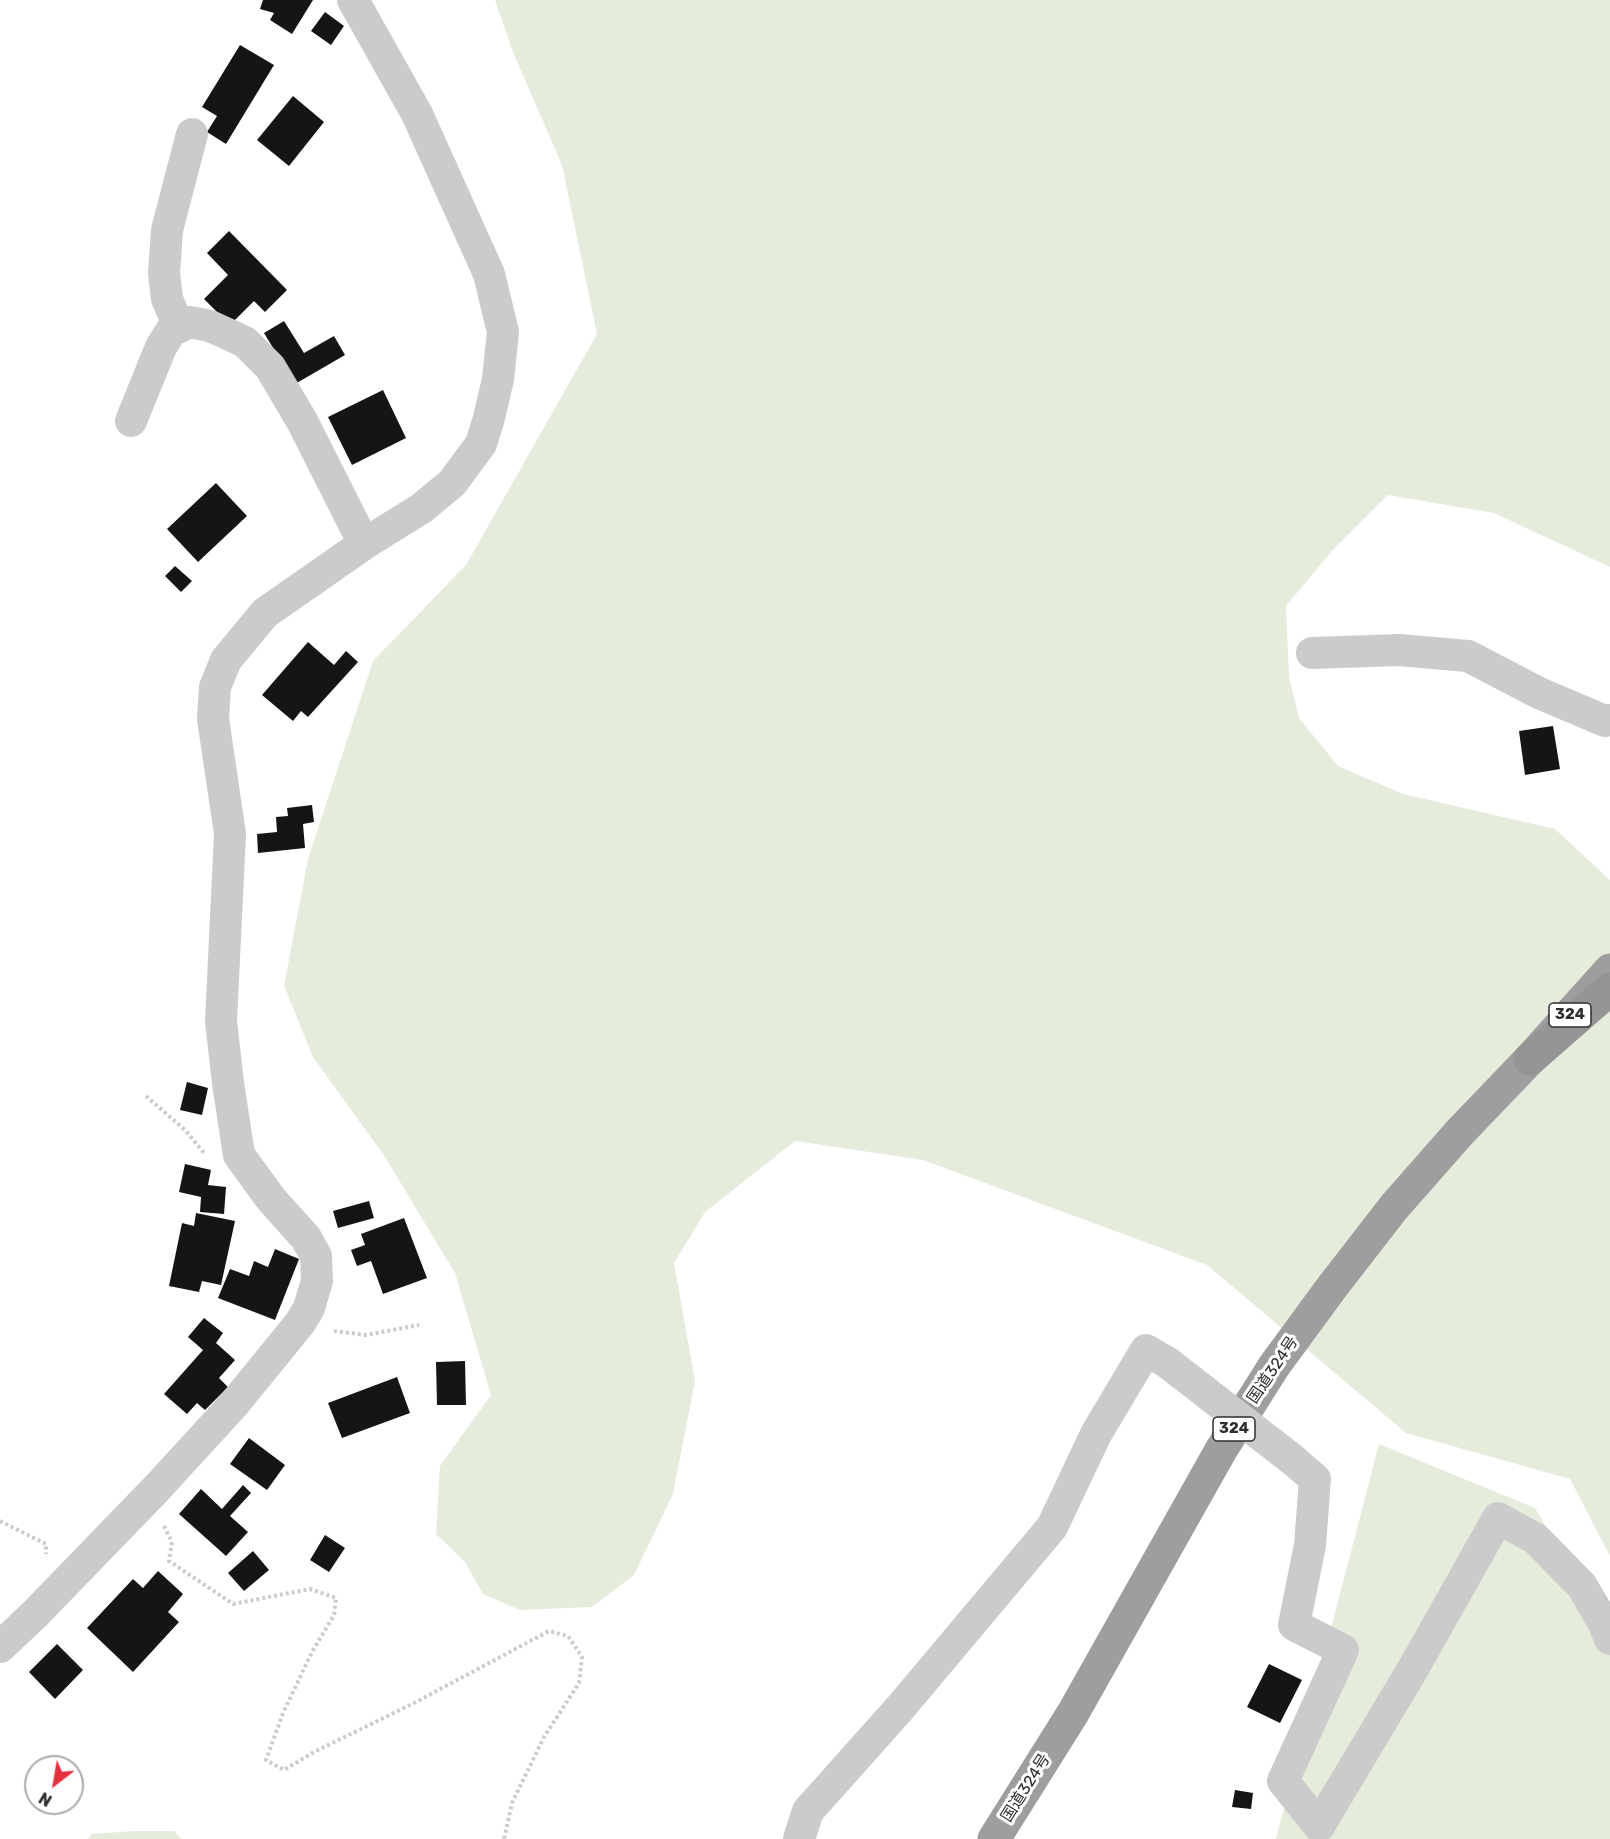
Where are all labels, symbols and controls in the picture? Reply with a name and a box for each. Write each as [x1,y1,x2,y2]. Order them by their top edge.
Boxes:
road number: 324 [1549,1003,1591,1027]
street label: 国道324号 [1244,1333,1302,1407]
road number: 324 [1213,1417,1255,1441]
street label: 国道324号 [998,1750,1054,1826]
north arrow [24,1755,84,1815]
text: N [36,1788,55,1810]

